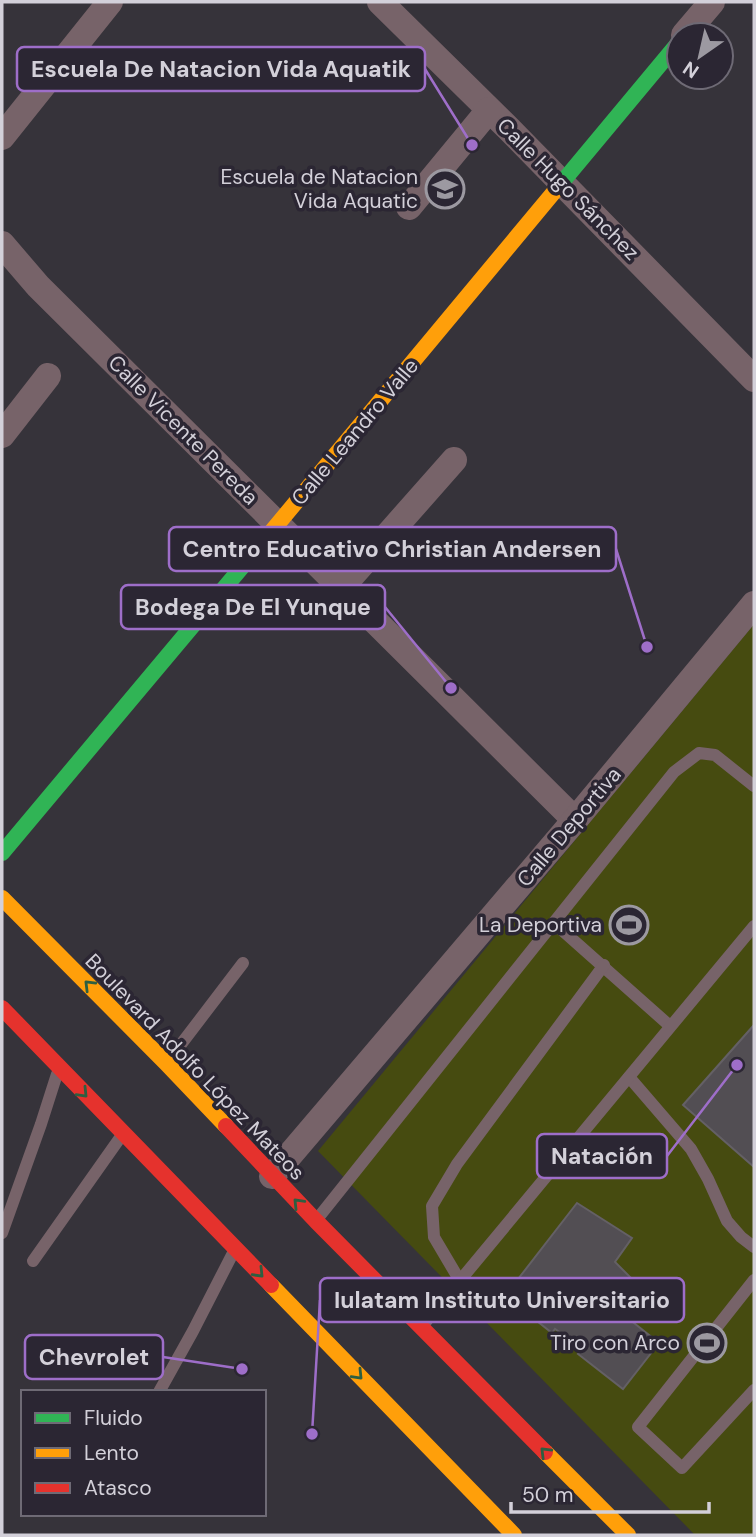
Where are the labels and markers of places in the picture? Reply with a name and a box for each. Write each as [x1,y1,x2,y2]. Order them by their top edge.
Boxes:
callout: Escuela De Natacion Vida Aquatik [17,47,425,91]
place label: Escuela de Natacion Vida Aquatic [220,163,418,215]
school or university icon: Escuela de Natacion Vida Aquatic [424,168,466,210]
callout: Centro Educativo Christian Andersen [169,527,616,571]
callout: Bodega De El Yunque [121,585,385,629]
sports icon: La Deportiva [608,904,650,946]
place label: La Deportiva [479,911,602,939]
callout: Natación [537,1134,667,1178]
callout: Iulatam Instituto Universitario [320,1278,684,1322]
sports icon: Tiro con Arco [686,1322,728,1364]
place label: Tiro con Arco [550,1329,680,1357]
callout: Chevrolet [25,1335,163,1379]

